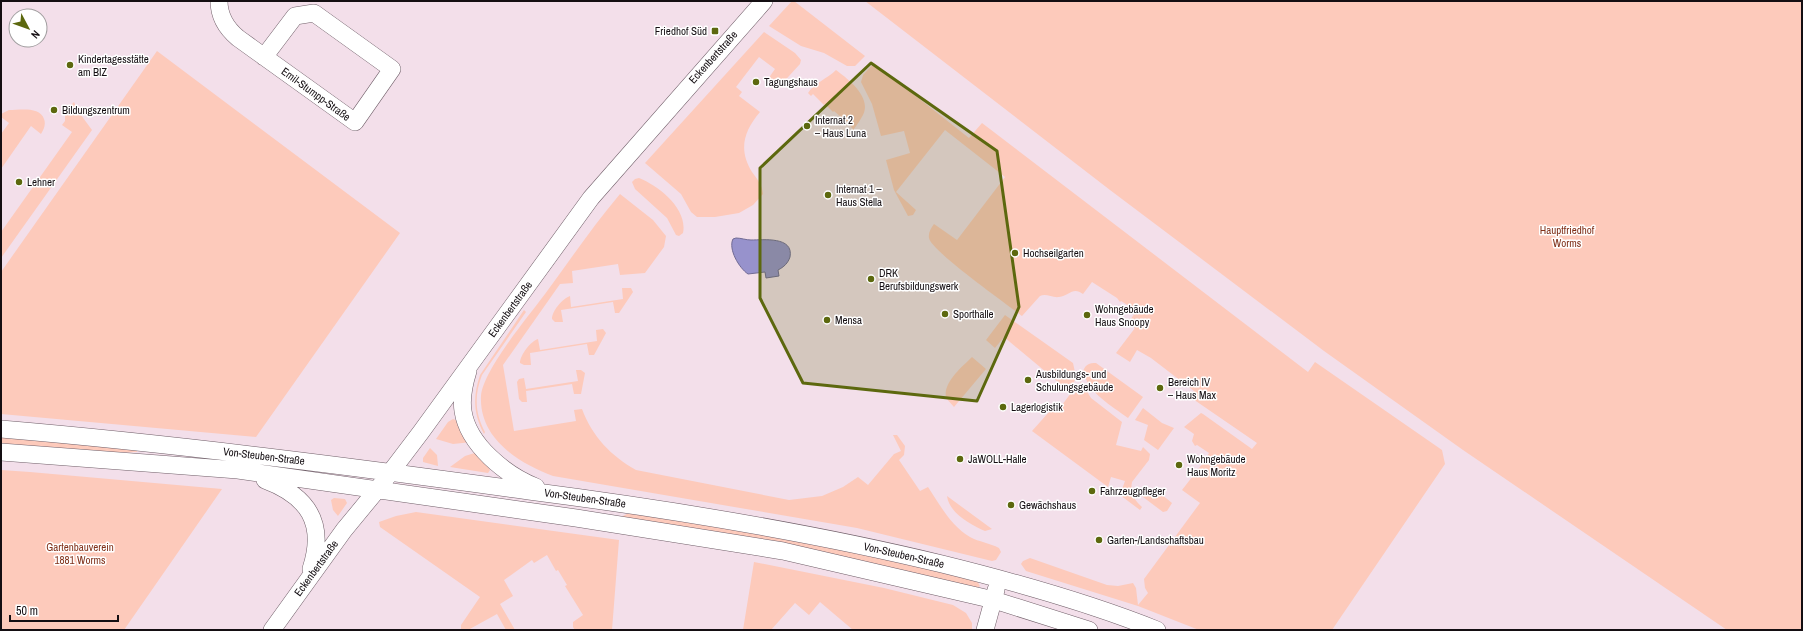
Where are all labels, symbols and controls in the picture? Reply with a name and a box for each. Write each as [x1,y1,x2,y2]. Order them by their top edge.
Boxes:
north arrow [8,8,48,48]
place label: Friedhof Süd [655,24,707,38]
marker: Friedhof Süd [710,26,720,36]
text: N [28,28,43,42]
street label: Eckenbertstraße [686,28,740,86]
place label: Kindertagesstätte am BIZ [78,52,149,79]
marker: Kindertagesstätte am BIZ [65,60,75,70]
street label: Emil-Stumpp-Straße [279,64,353,124]
place label: Tagungshaus [764,75,818,89]
marker: Tagungshaus [751,77,761,87]
place label: Bildungszentrum [62,103,130,117]
marker: Bildungszentrum [49,105,59,115]
place label: Internat 2 – Haus Luna [815,113,866,140]
marker: Internat 2 – Haus Luna [802,121,812,131]
place label: Lehner [27,175,55,189]
marker: Lehner [14,177,24,187]
place label: Internat 1 – Haus Stella [836,182,882,209]
marker: Internat 1 – Haus Stella [823,190,833,200]
park label: Hauptfriedhof Worms [1540,223,1595,250]
place label: Hochseilgarten [1023,246,1084,260]
marker: Hochseilgarten [1010,248,1020,258]
place label: DRK Berufsbildungswerk [879,266,959,293]
marker: DRK Berufsbildungswerk [866,274,876,284]
street label: Eckenbertstraße [485,278,535,340]
place label: Wohngebäude Haus Snoopy [1095,302,1154,329]
place label: Sporthalle [953,307,994,321]
marker: Sporthalle [940,309,950,319]
marker: Wohngebäude Haus Snoopy [1082,310,1092,320]
place label: Mensa [835,313,862,327]
marker: Mensa [822,315,832,325]
place label: Ausbildungs- und Schulungsgebäude [1035,367,1113,394]
marker: Ausbildungs- und Schulungsgebäude [1023,375,1033,385]
place label: Bereich IV – Haus Max [1168,375,1217,402]
marker: Bereich IV – Haus Max [1155,383,1165,393]
place label: Lagerlogistik [1011,400,1063,414]
marker: Lagerlogistik [998,402,1008,412]
street label: Von-Steuben-Straße [222,444,306,468]
place label: JaWOLL-Halle [968,452,1027,466]
place label: Wohngebäude Haus Moritz [1187,452,1246,479]
marker: JaWOLL-Halle [955,454,965,464]
marker: Wohngebäude Haus Moritz [1174,460,1184,470]
place label: Fahrzeugpfleger [1100,484,1165,498]
street label: Von-Steuben-Straße [543,485,627,511]
marker: Fahrzeugpfleger [1087,486,1097,496]
place label: Gewächshaus [1019,498,1077,512]
marker: Gewächshaus [1006,500,1016,510]
place label: Garten-/Landschaftsbau [1107,533,1204,547]
marker: Garten-/Landschaftsbau [1094,535,1104,545]
street label: Eckenbertstraße [291,537,341,599]
street label: Von-Steuben-Straße [862,539,946,571]
park label: Gartenbauverein 1881 Worms [46,540,114,567]
scale bar [10,597,118,623]
text: 50 m [16,603,38,619]

